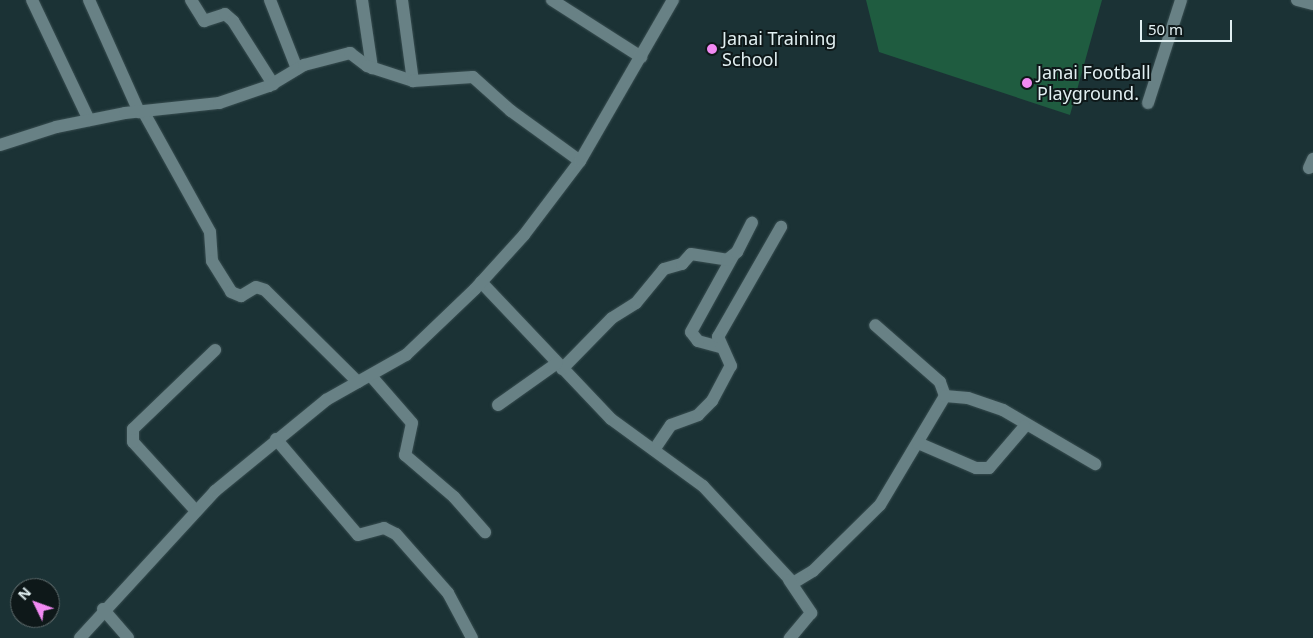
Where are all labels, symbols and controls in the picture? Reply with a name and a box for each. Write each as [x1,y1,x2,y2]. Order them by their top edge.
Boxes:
scale bar [1143,10,1236,42]
text: 50 m [1148,19,1183,39]
place label: Janai Training School [722,28,836,70]
marker: Janai Training School [706,43,718,55]
place label: Janai Football Playground. [1037,62,1151,104]
marker: Janai Football Playground. [1021,77,1033,89]
north arrow [10,578,60,628]
text: N [13,583,35,604]

